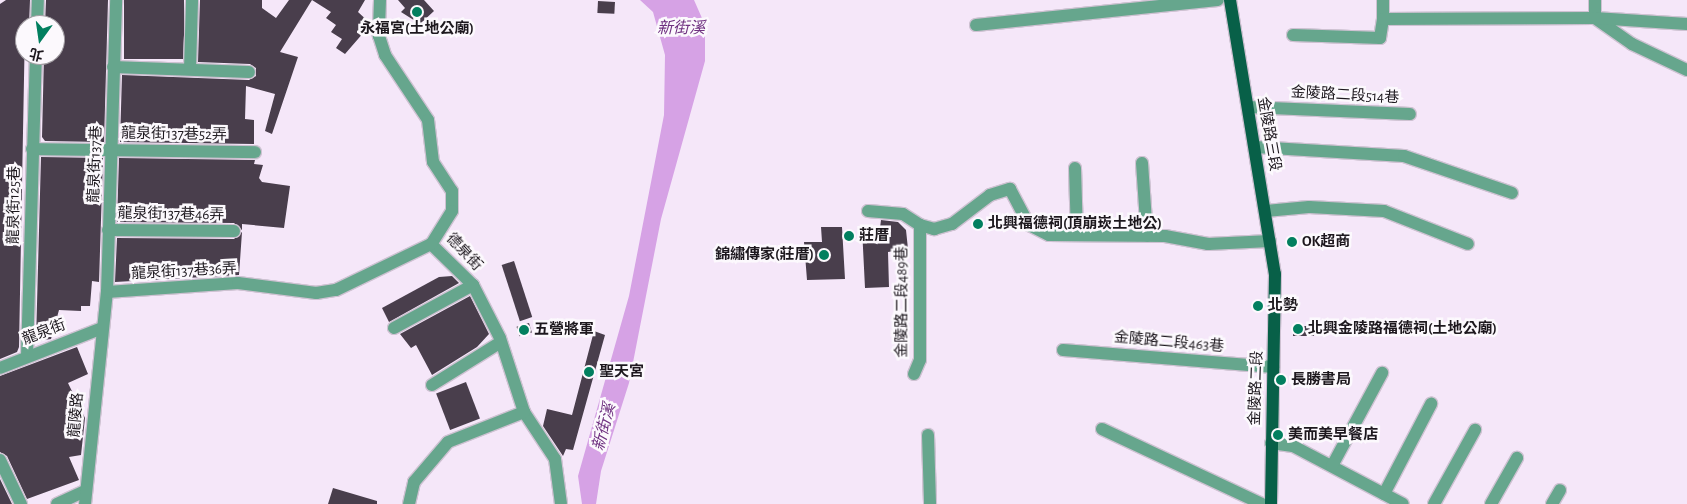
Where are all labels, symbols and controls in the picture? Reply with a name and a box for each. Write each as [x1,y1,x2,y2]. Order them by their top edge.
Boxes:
marker: 永福宮(土地公廟) [411,6,423,18]
north arrow [15,15,65,65]
water label: 新街溪 [657,18,705,38]
place label: 永福宮(土地公廟) [360,20,474,38]
text: 北 [28,45,45,62]
street label: 金陵路二段514巷 [1290,83,1400,107]
street label: 金陵路三段 [1254,96,1284,172]
street label: 龍泉街137巷52弄 [121,124,227,144]
street label: 龍泉街137巷 [85,125,105,203]
street label: 龍泉街125巷 [4,166,24,244]
street label: 龍泉街137巷46弄 [117,204,225,224]
place label: 北興福德祠(頂崩崁土地公) [988,215,1162,233]
marker: 北興福德祠(頂崩崁土地公) [972,218,984,230]
place label: 莊厝 [859,227,889,245]
street label: 德泉街 [442,229,486,275]
marker: 莊厝 [843,230,855,242]
place label: OK超商 [1302,233,1350,251]
marker: OK超商 [1286,236,1298,248]
place label: 錦繡傳家(莊厝) [715,246,814,264]
street label: 金陵路二段489巷 [893,246,911,358]
marker: 錦繡傳家(莊厝) [818,249,830,261]
street label: 龍泉街137巷36弄 [131,259,237,283]
place label: 北勢 [1268,297,1298,315]
marker: 北勢 [1252,300,1264,312]
street label: 龍泉街 [20,316,68,348]
place label: 北興金陵路福德祠(土地公廟) [1308,320,1497,338]
place label: 五營將軍 [534,321,594,339]
marker: 北興金陵路福德祠(土地公廟) [1292,323,1304,335]
marker: 五營將軍 [518,324,530,336]
street label: 金陵路二段463巷 [1113,328,1225,356]
street label: 金陵路二段 [1246,350,1266,426]
place label: 聖天宮 [599,363,644,381]
marker: 聖天宮 [583,366,595,378]
place label: 長勝書局 [1291,371,1351,389]
marker: 長勝書局 [1275,374,1287,386]
street label: 龍陵路 [65,392,87,438]
water label: 新街溪 [589,401,619,453]
place label: 美而美早餐店 [1288,426,1378,444]
marker: 美而美早餐店 [1272,429,1284,441]

